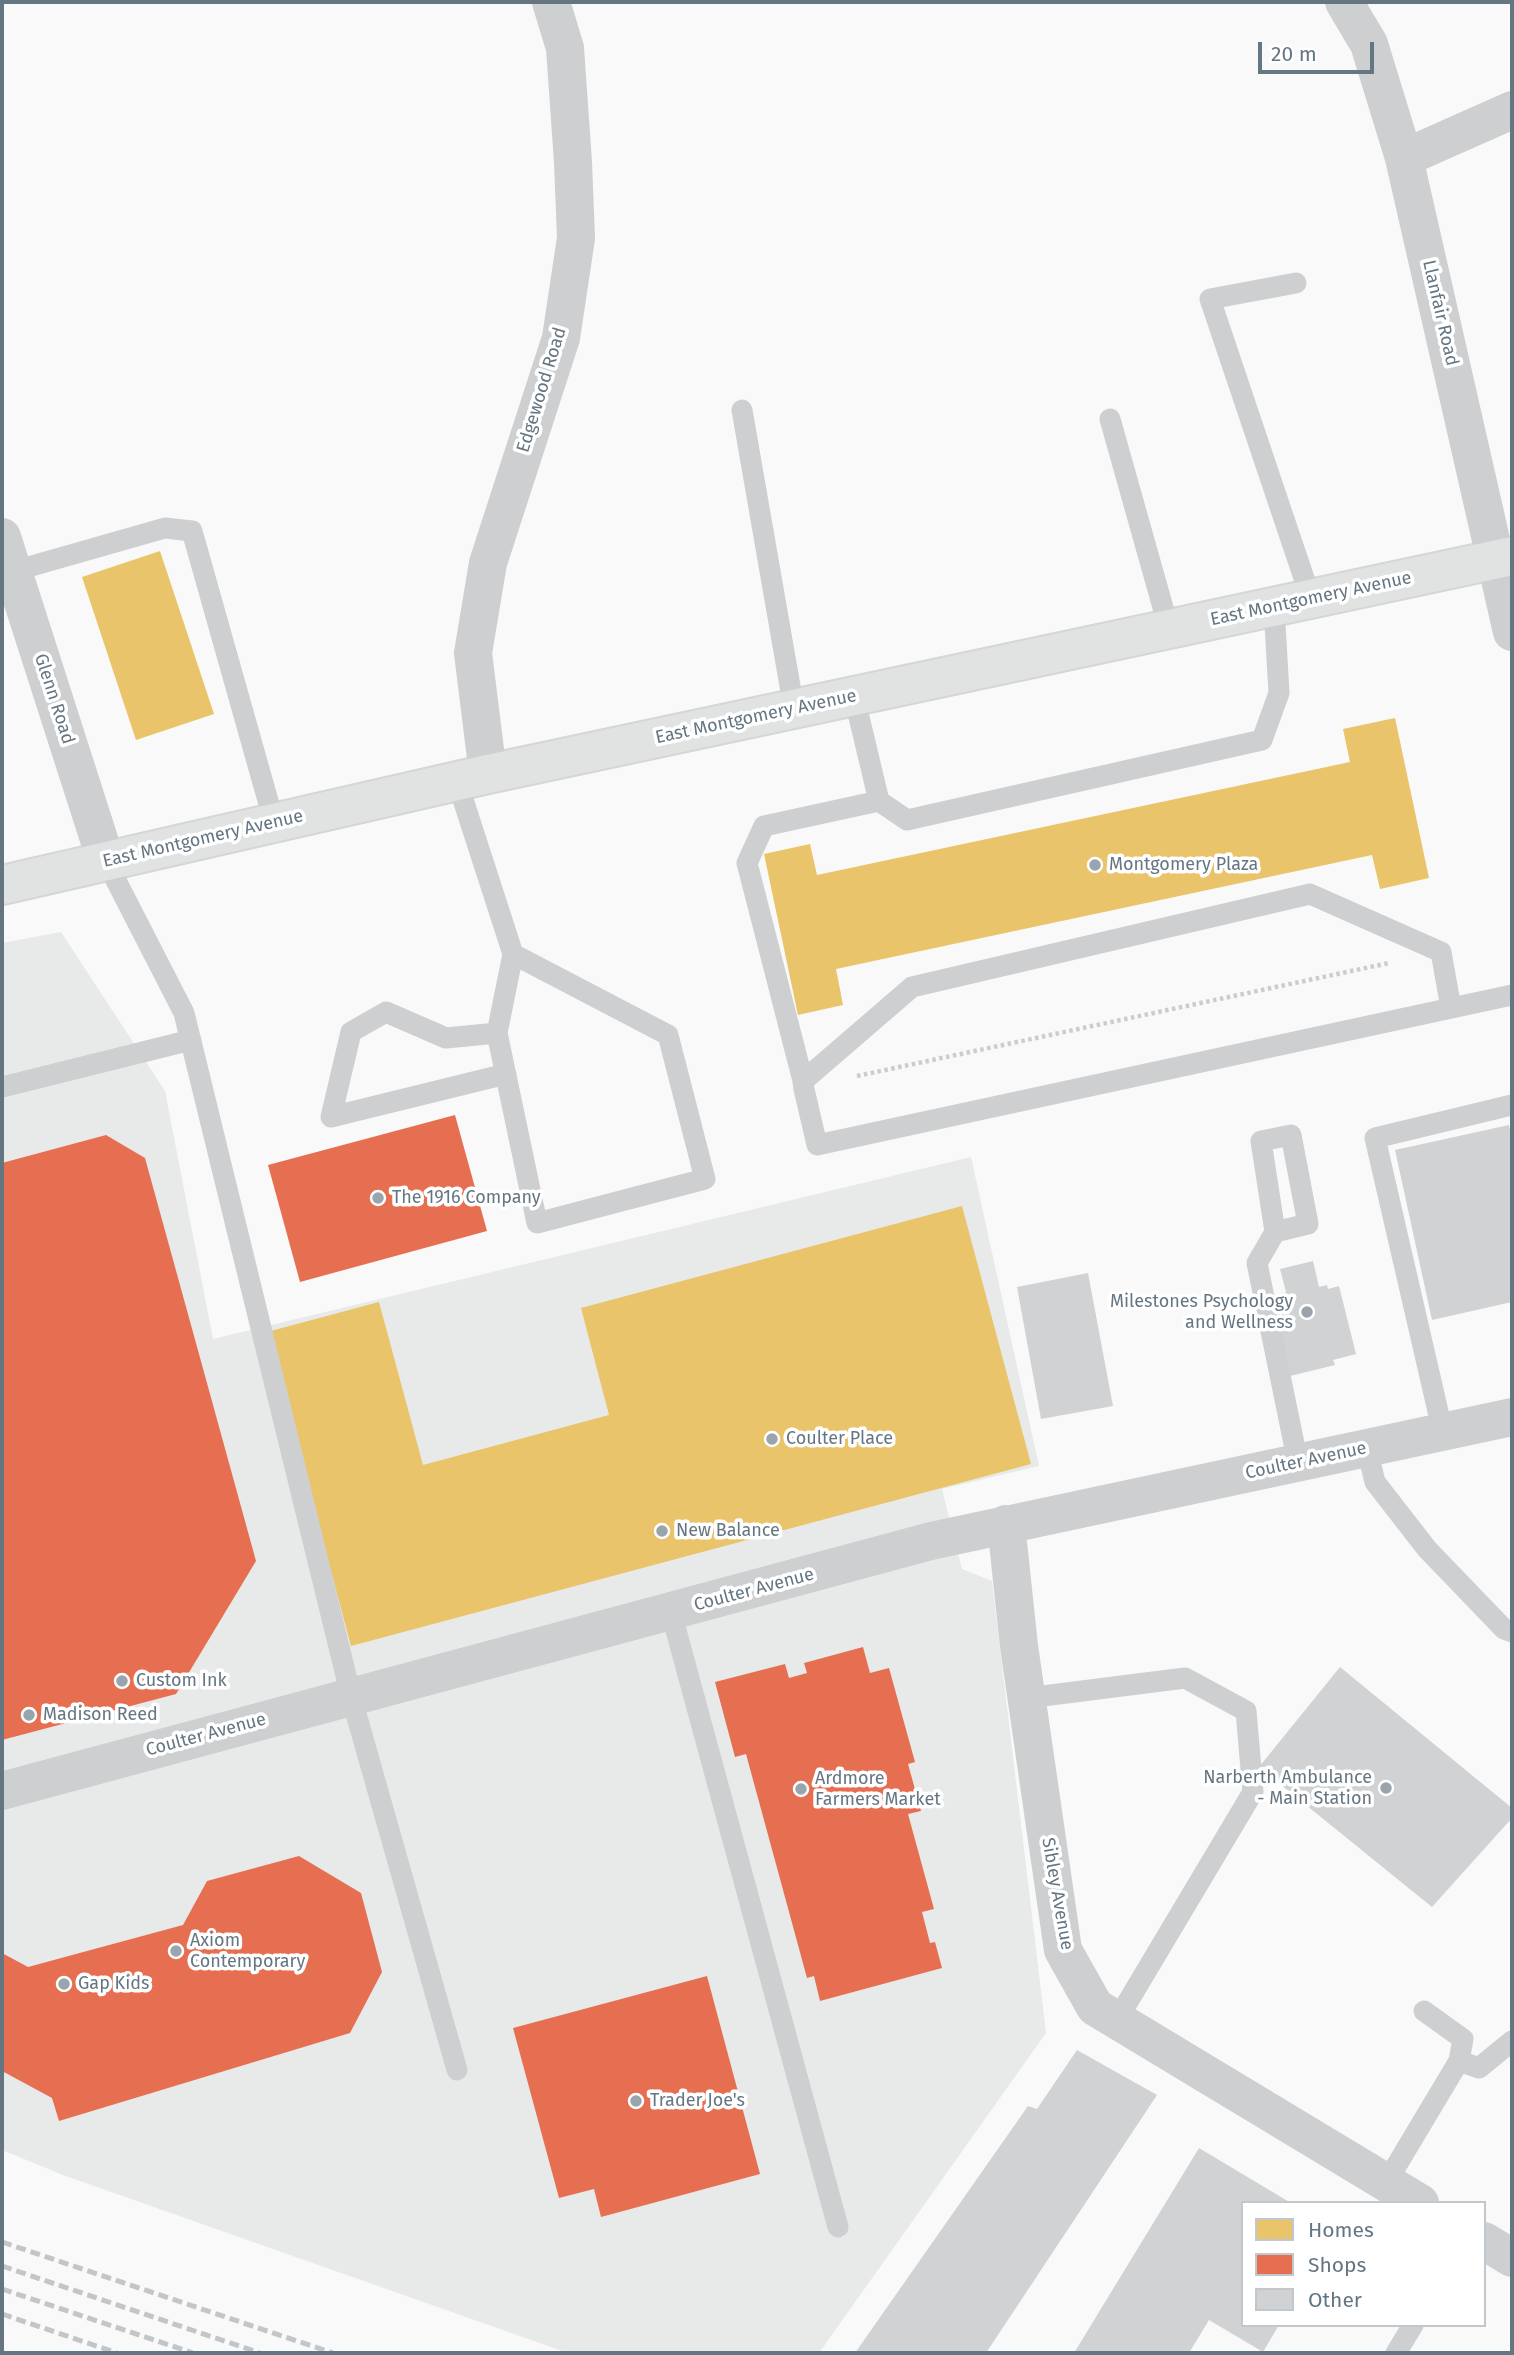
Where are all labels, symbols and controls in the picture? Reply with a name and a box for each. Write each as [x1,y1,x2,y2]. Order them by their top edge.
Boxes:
scale bar [1262,28,1378,72]
text: 20 m [1271,41,1317,67]
street label: Llanfair Road [1417,258,1463,368]
street label: Edgewood Road [513,325,571,455]
street label: East Montgomery Avenue [1208,567,1414,631]
street label: Glenn Road [29,651,79,747]
street label: East Montgomery Avenue [653,685,859,749]
street label: East Montgomery Avenue [101,805,305,873]
place label: Montgomery Plaza [1109,854,1258,876]
marker: Montgomery Plaza [1087,857,1103,873]
place label: The 1916 Company [392,1187,541,1209]
marker: The 1916 Company [370,1190,386,1206]
place label: Milestones Psychology and Wellness [1110,1291,1293,1334]
marker: Milestones Psychology and Wellness [1299,1304,1315,1320]
place label: Coulter Place [786,1428,893,1450]
marker: Coulter Place [764,1431,780,1447]
street label: Coulter Avenue [1243,1438,1369,1484]
place label: New Balance [676,1520,780,1542]
marker: New Balance [654,1523,670,1539]
street label: Coulter Avenue [692,1564,816,1616]
place label: Custom Ink [136,1670,227,1692]
marker: Custom Ink [114,1673,130,1689]
place label: Madison Reed [43,1704,158,1726]
marker: Madison Reed [21,1707,37,1723]
street label: Coulter Avenue [144,1709,268,1761]
place label: Narberth Ambulance - Main Station [1203,1767,1372,1810]
place label: Ardmore Farmers Market [815,1768,941,1810]
marker: Narberth Ambulance - Main Station [1378,1780,1394,1796]
marker: Ardmore Farmers Market [793,1781,809,1797]
street label: Sibley Avenue [1036,1836,1078,1952]
place label: Axiom Contemporary [190,1930,305,1972]
marker: Axiom Contemporary [168,1943,184,1959]
place label: Gap Kids [78,1973,149,1995]
marker: Gap Kids [56,1976,72,1992]
place label: Trader Joe's [650,2090,745,2112]
marker: Trader Joe's [628,2093,644,2109]
legend [1241,2201,1486,2327]
text: Homes [1308,2217,1374,2243]
text: Shops [1308,2252,1366,2278]
text: Other [1308,2287,1362,2313]

